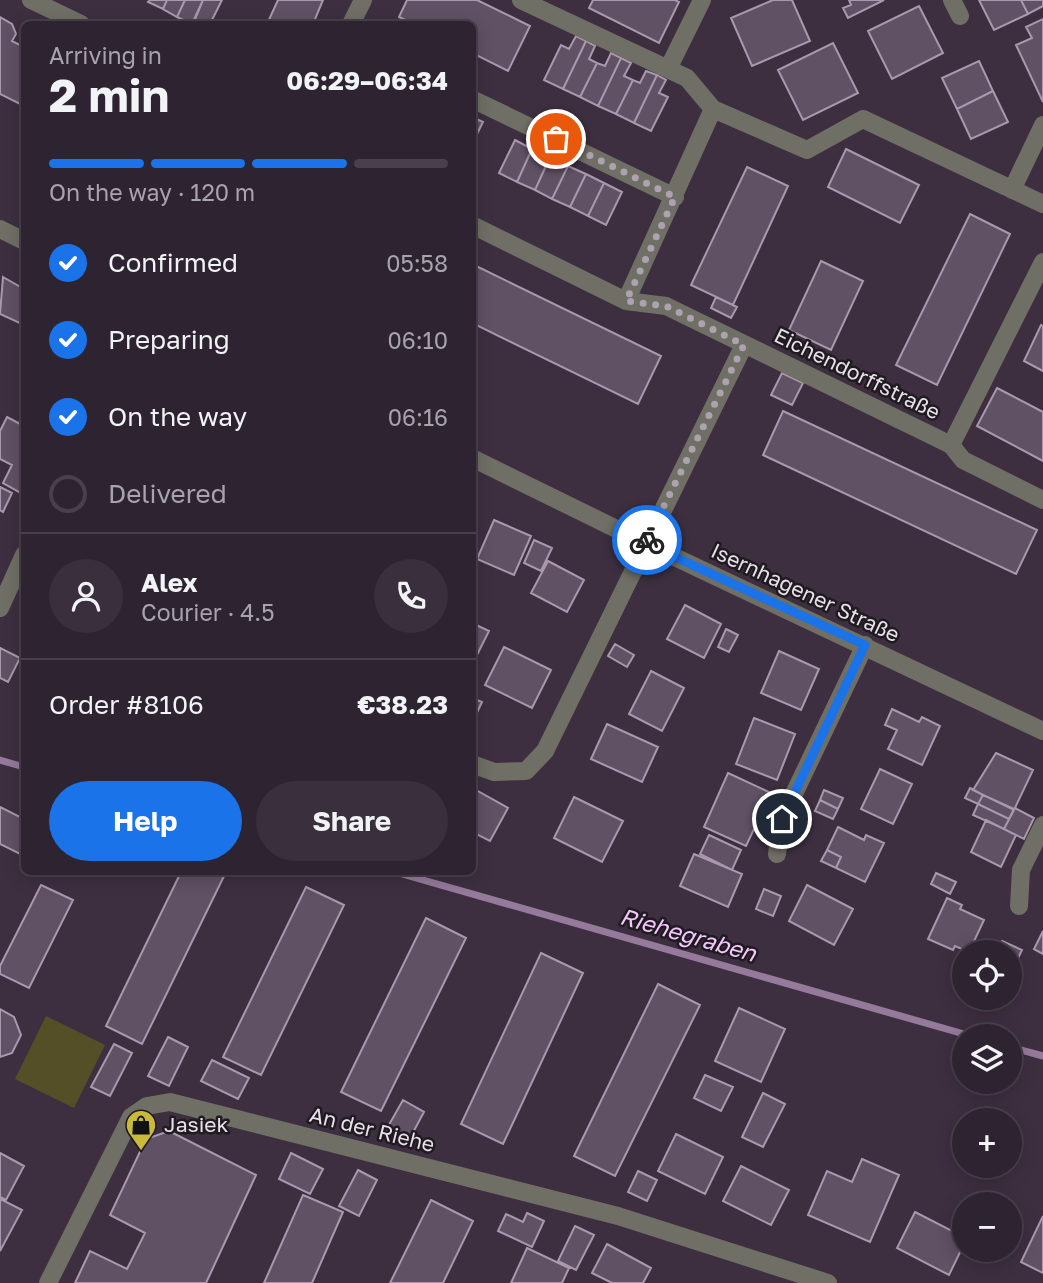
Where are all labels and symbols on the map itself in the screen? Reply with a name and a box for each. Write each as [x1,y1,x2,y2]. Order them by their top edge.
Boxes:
pin [526,109,586,169]
street label: Eichendorffstraße [770,322,945,425]
courier [612,505,682,575]
street label: Isernhagener Straße [707,537,904,647]
pin [752,789,812,849]
water label: Riehegraben [617,901,760,967]
street label: An der Riehe [307,1101,437,1157]
shop icon: Jasiek [124,1108,158,1152]
place label: Jasiek [164,1111,228,1137]

